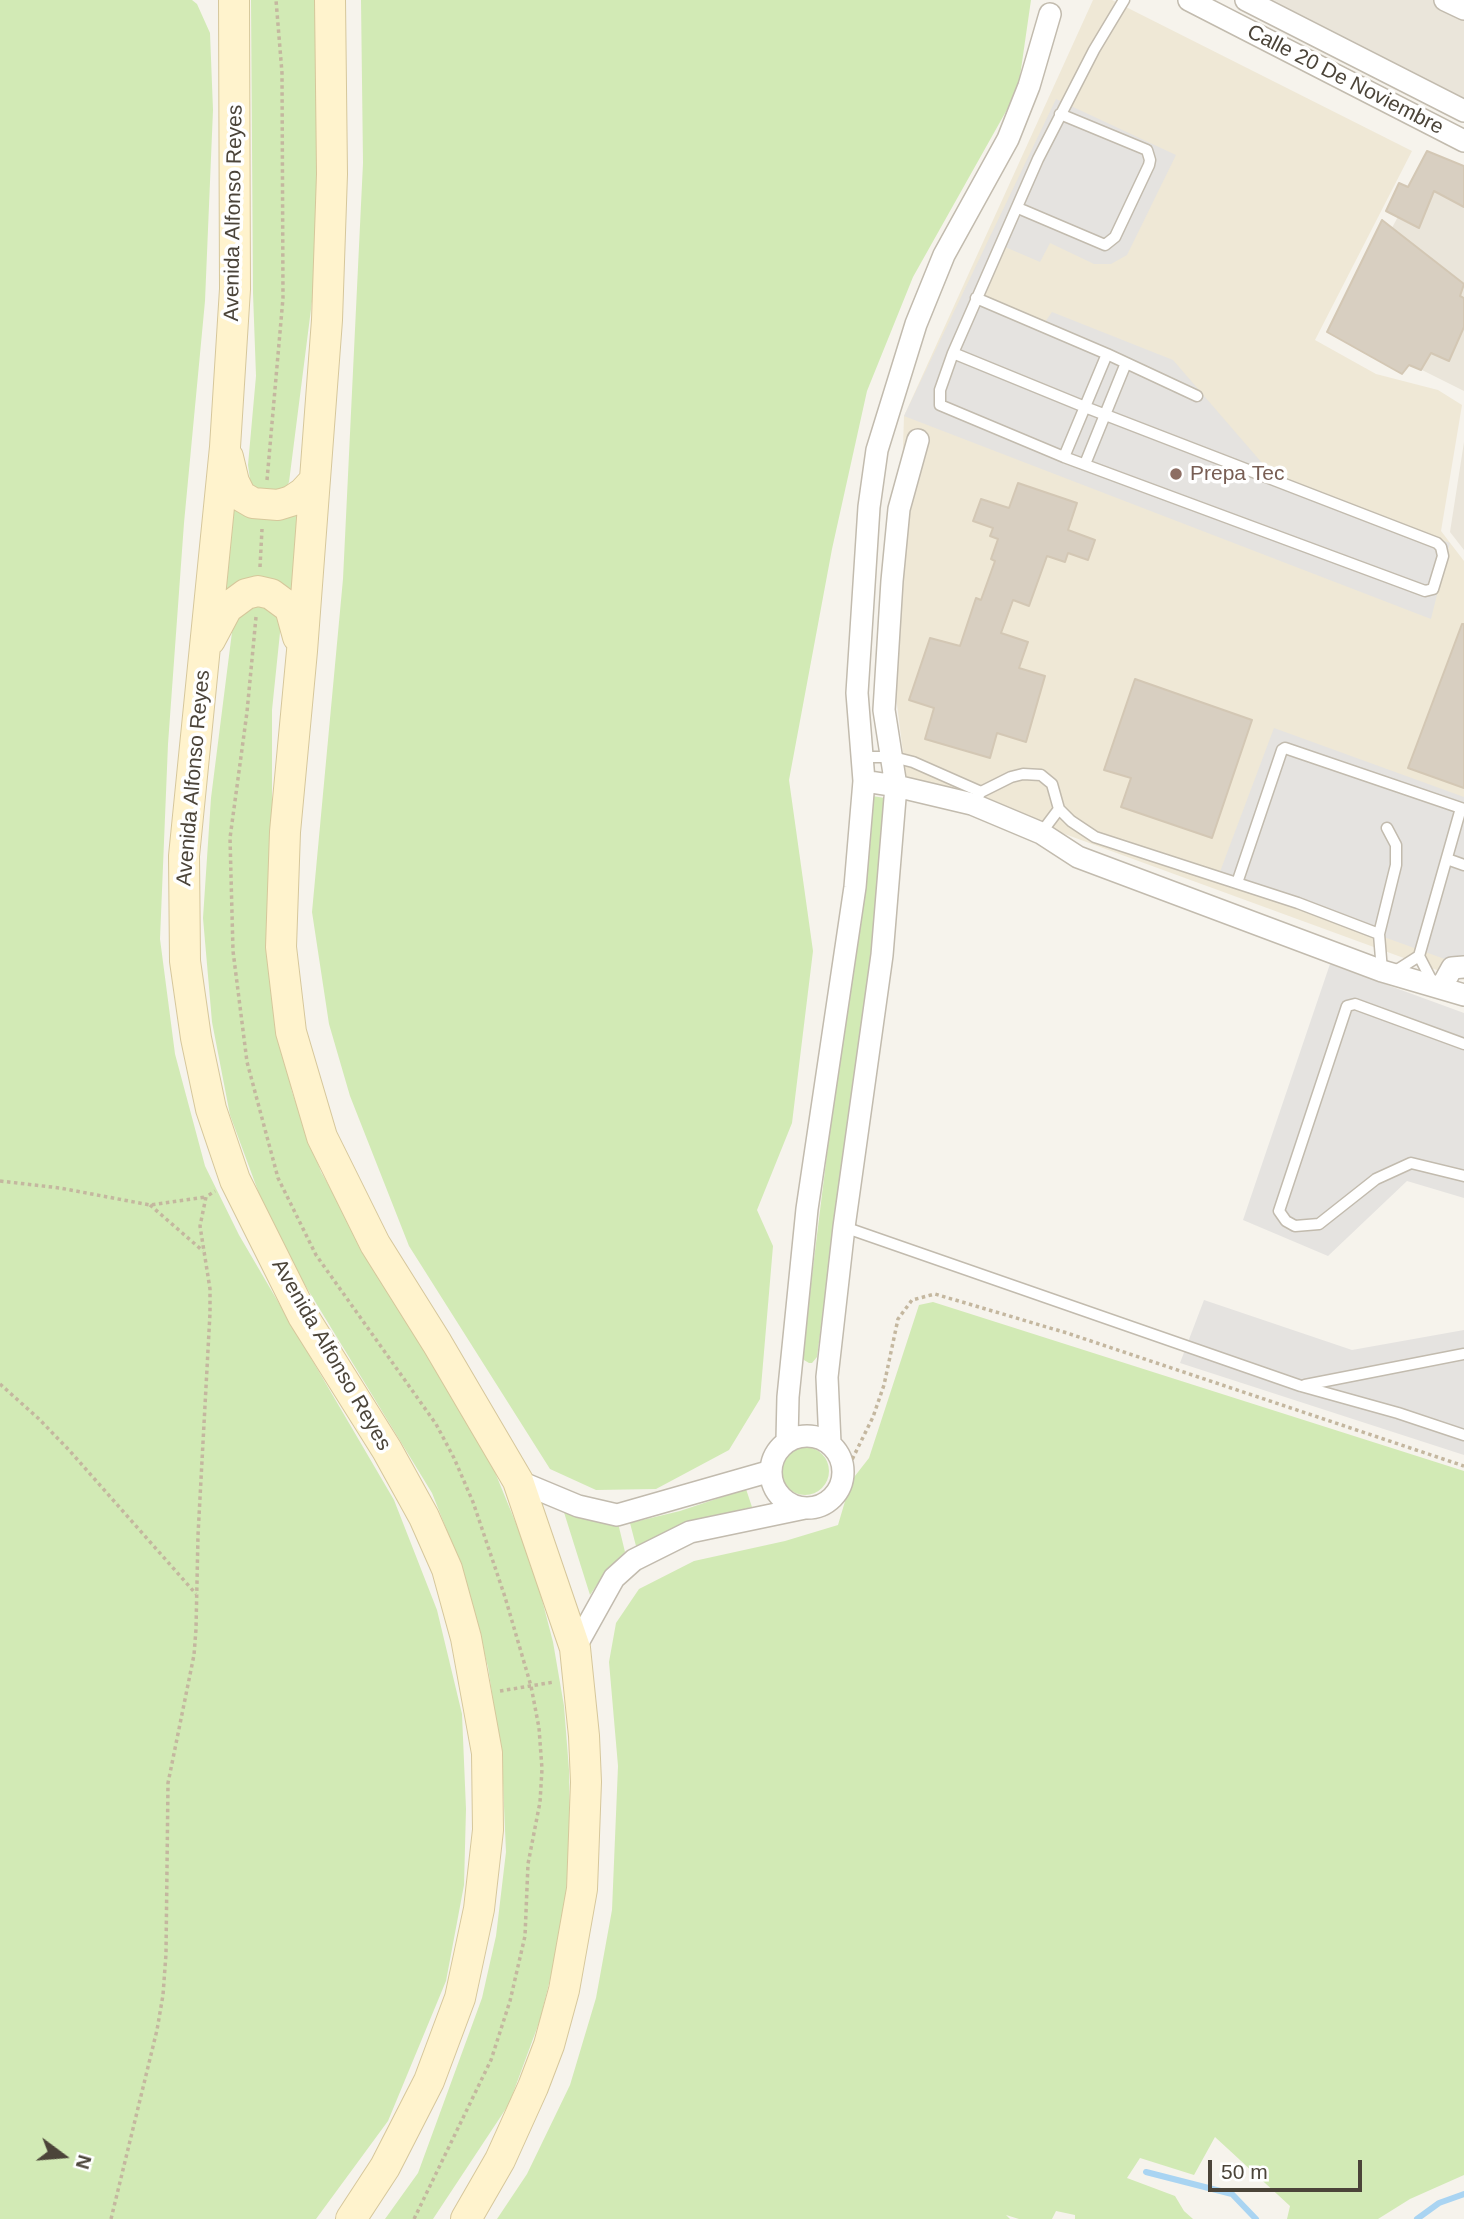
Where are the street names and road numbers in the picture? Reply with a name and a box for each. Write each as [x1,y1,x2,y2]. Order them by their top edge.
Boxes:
street label: Calle 20 De Noviembre [1243,19,1447,141]
street label: Avenida Alfonso Reyes [220,104,248,322]
street label: Avenida Alfonso Reyes [172,669,216,887]
street label: Avenida Alfonso Reyes [266,1255,396,1455]

